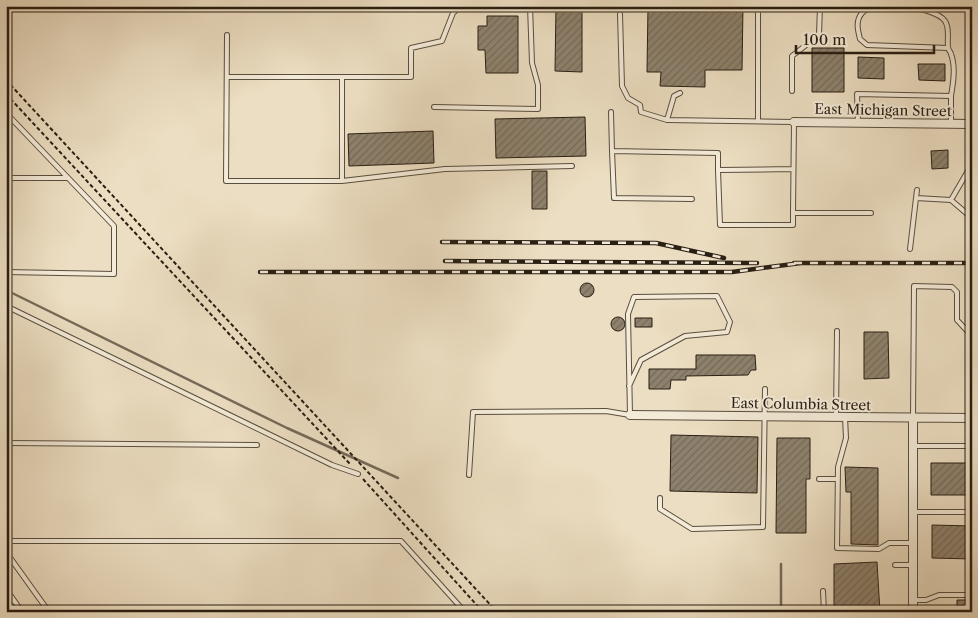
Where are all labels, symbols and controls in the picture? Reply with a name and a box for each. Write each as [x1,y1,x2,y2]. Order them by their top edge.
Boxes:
scale bar [796,22,933,54]
text: 100 m [803,30,846,49]
street label: East Michigan Street [814,100,952,120]
street label: East Columbia Street [731,394,871,414]

